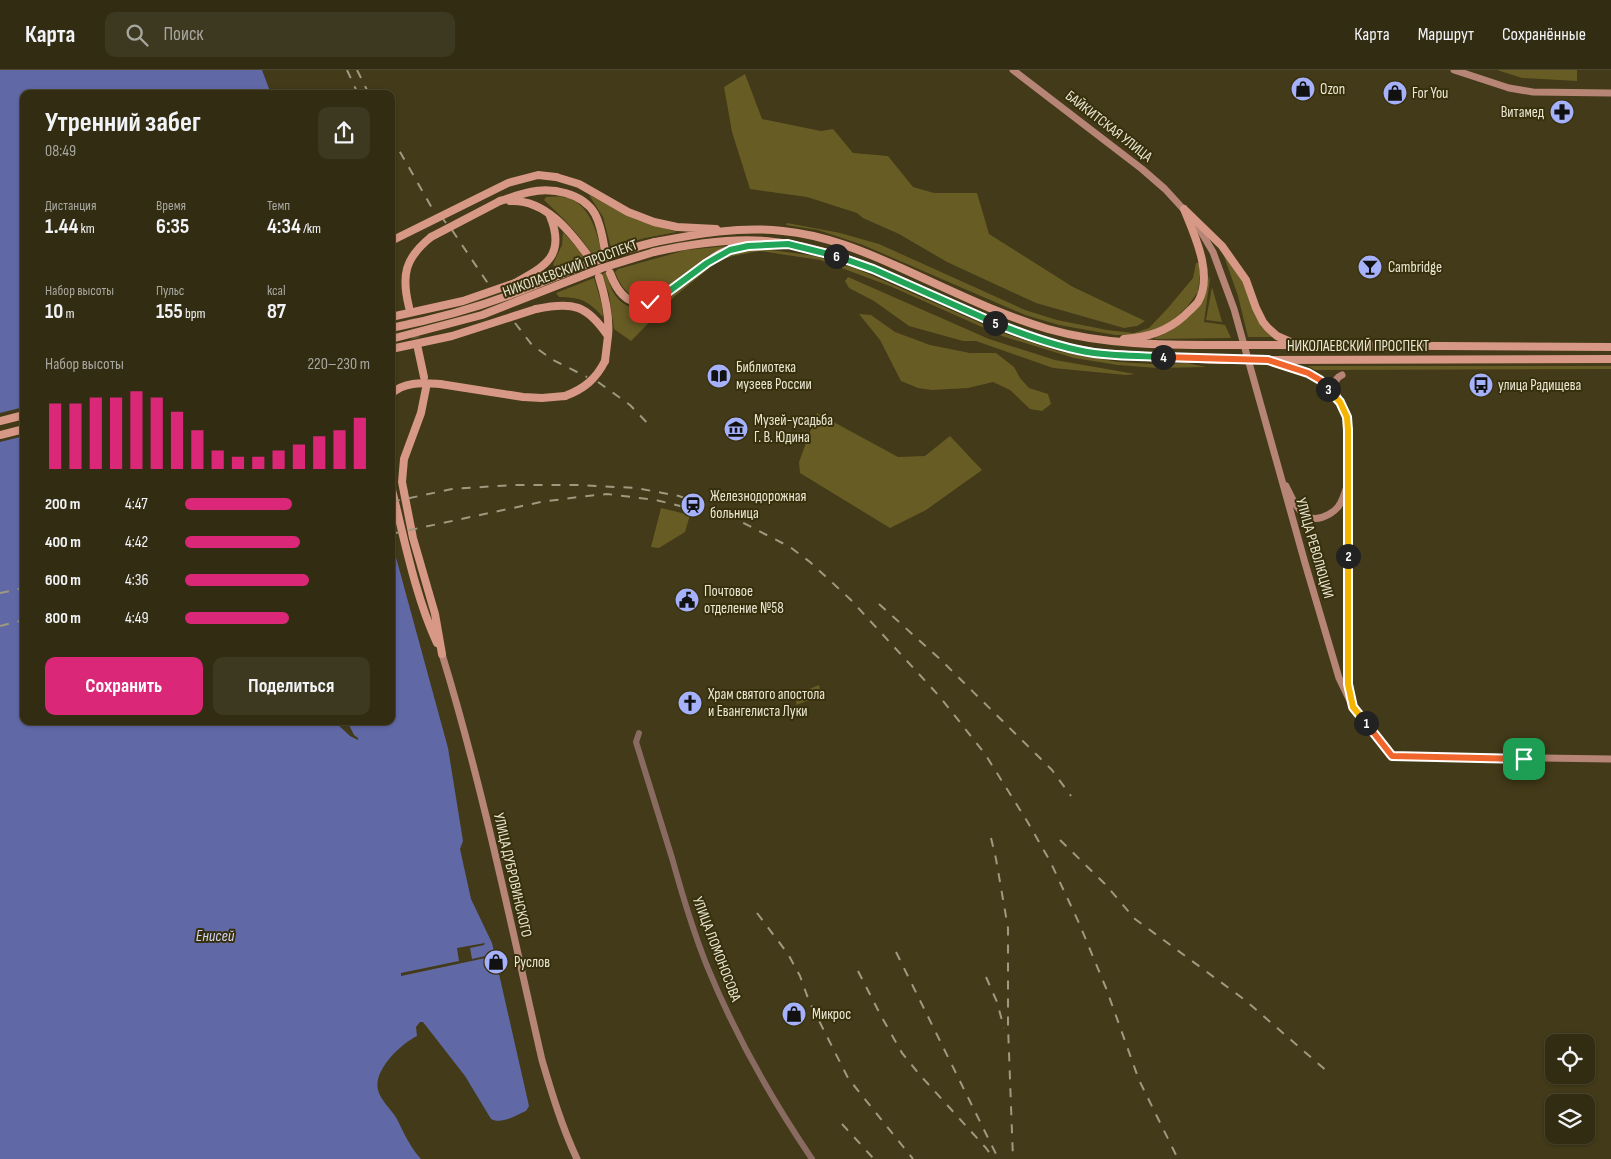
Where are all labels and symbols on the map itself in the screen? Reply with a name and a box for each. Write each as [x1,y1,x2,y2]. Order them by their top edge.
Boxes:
shop icon: Ozon [1290,76,1316,102]
place label: Ozon [1320,80,1345,99]
shop icon: For You [1382,80,1408,106]
place label: For You [1412,84,1448,103]
street label: БАЙКИТСКАЯ УЛИЦА [1061,86,1157,167]
pharmacy icon: Витамед [1549,99,1575,125]
place label: Витамед [1501,103,1545,122]
street label: НИКОЛАЕВСКИЙ ПРОСПЕКТ [500,235,640,302]
pin: 6 [824,244,848,268]
bar icon: Cambridge [1357,254,1383,280]
place label: Cambridge [1388,258,1442,277]
pin [629,281,671,323]
pin: 5 [982,310,1008,336]
street label: НИКОЛАЕВСКИЙ ПРОСПЕКТ [1287,337,1429,356]
pin: 4 [1150,344,1176,370]
place label: Библиотека музеев России [736,358,812,394]
library icon: Библиотека музеев России [706,363,732,389]
bus stop icon: улица Радищева [1468,372,1494,398]
pin: 3 [1316,376,1340,402]
place label: улица Радищева [1498,376,1581,395]
place label: Музей-усадьба Г. В. Юдина [754,411,833,447]
museum icon: Музей-усадьба Г. В. Юдина [723,416,749,442]
place label: Железнодорожная больница [710,487,806,523]
station icon: Железнодорожная больница [680,492,706,518]
street label: УЛИЦА РЕВОЛЮЦИИ [1291,496,1338,601]
pin: 2 [1336,544,1360,568]
place label: Почтовое отделение №58 [704,582,784,618]
public building icon: Почтовое отделение №58 [674,587,700,613]
place label: Храм святого апостола и Евангелиста Луки [707,685,825,721]
church icon: Храм святого апостола и Евангелиста Луки [677,690,703,716]
pin: 1 [1354,710,1378,736]
pin [1503,738,1545,780]
street label: УЛИЦА ДУБРОВИНСКОГО [489,811,536,939]
street label: УЛИЦА ЛОМОНОСОВА [688,894,745,1005]
water label: Енисей [196,927,235,946]
shop icon: Руслов [483,949,509,975]
place label: Руслов [514,953,550,972]
shop icon: Микрос [781,1001,807,1027]
place label: Микрос [812,1005,851,1024]

